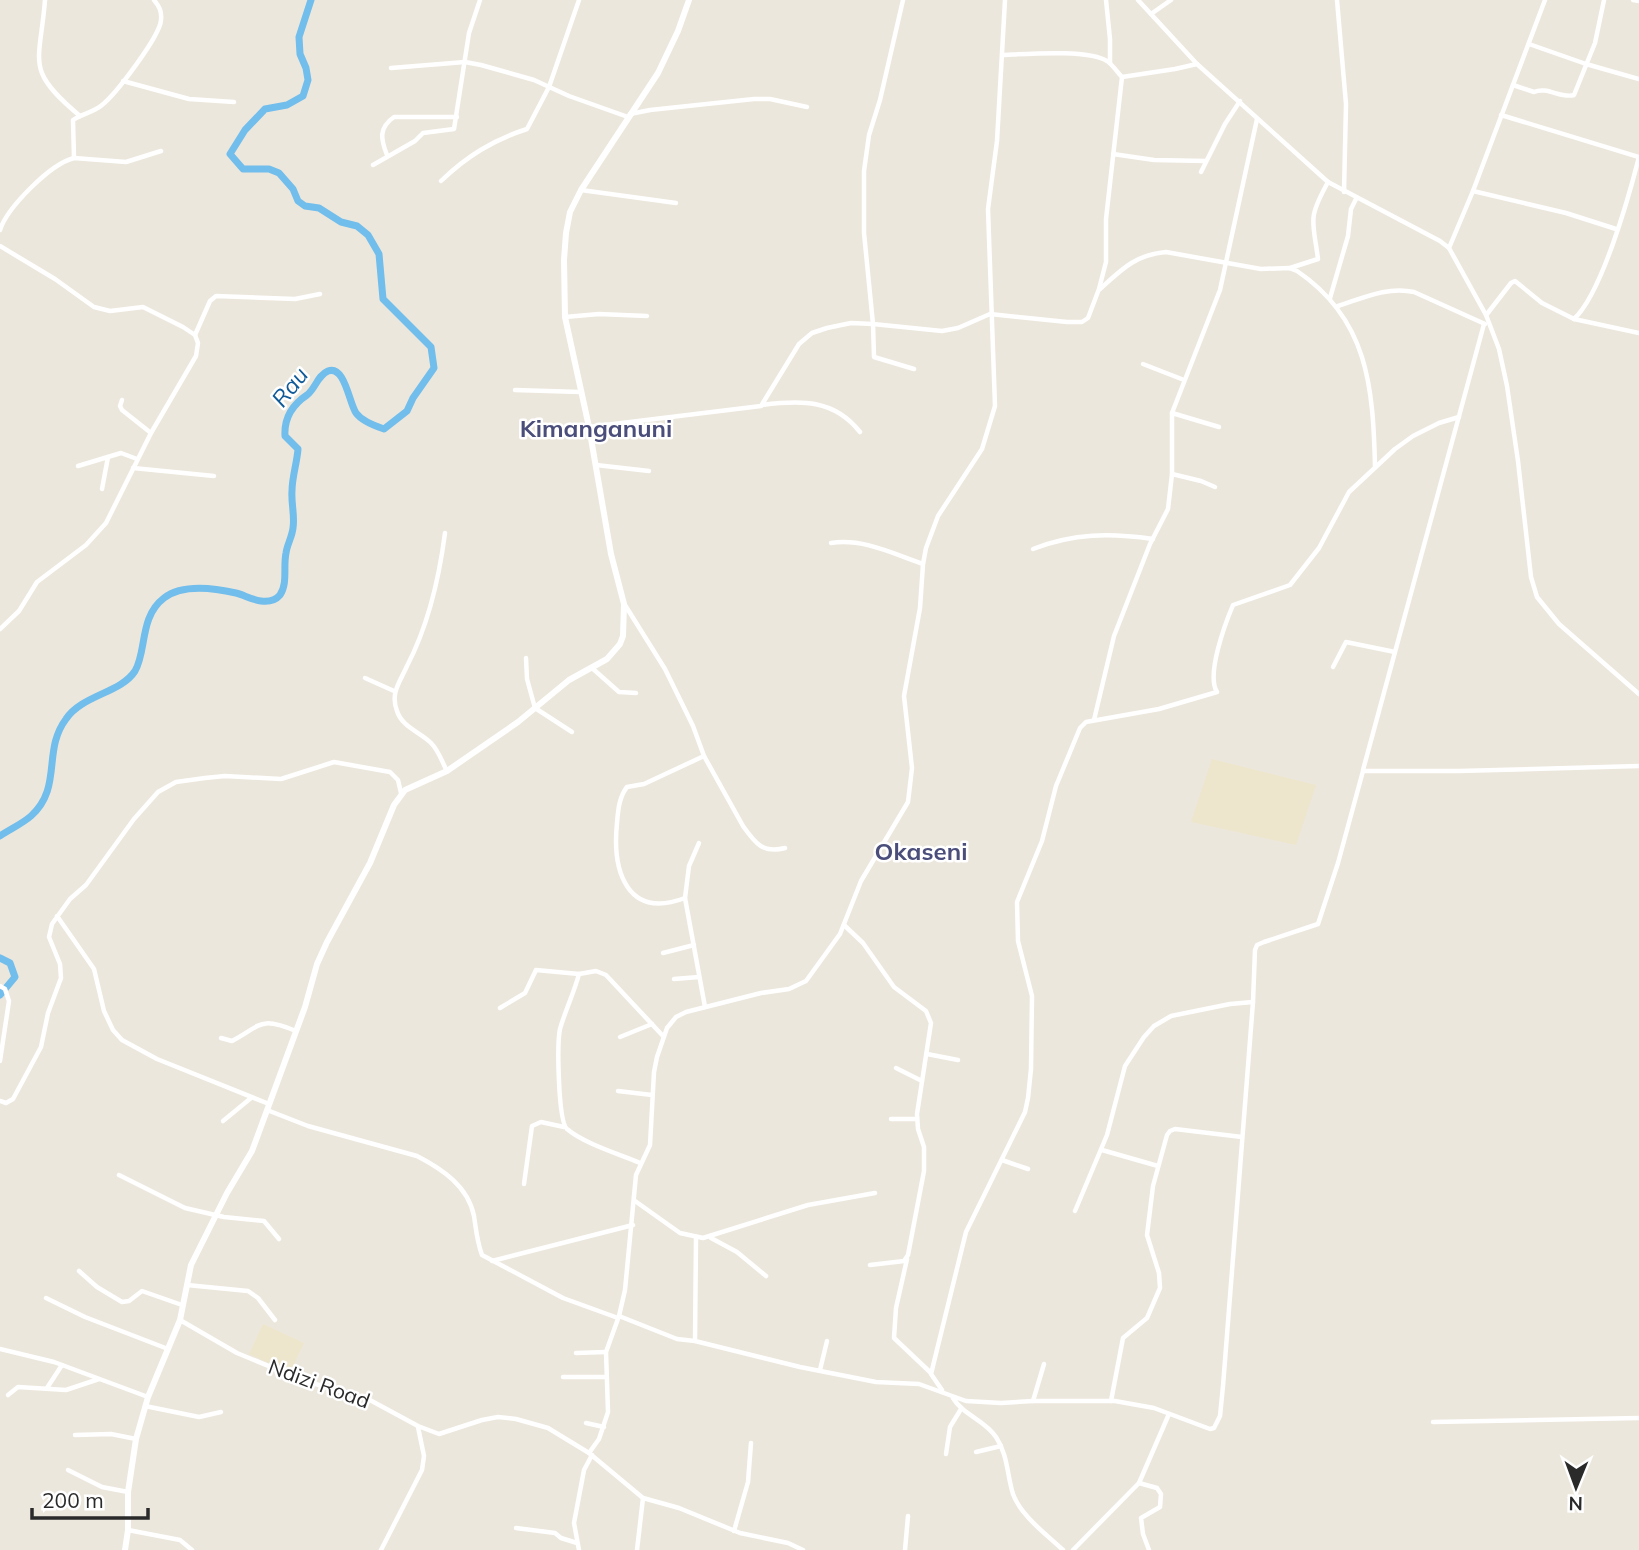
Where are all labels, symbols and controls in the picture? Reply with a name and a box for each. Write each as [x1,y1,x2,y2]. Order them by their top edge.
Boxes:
water label: Rau [265,361,314,413]
district label: Kimanganuni [520,413,672,443]
district label: Okaseni [875,836,967,866]
street label: Ndizi Road [265,1353,374,1413]
north arrow [1541,1452,1611,1522]
scale bar [32,1476,147,1520]
text: 200 m [42,1487,104,1513]
text: N [1568,1492,1583,1516]

